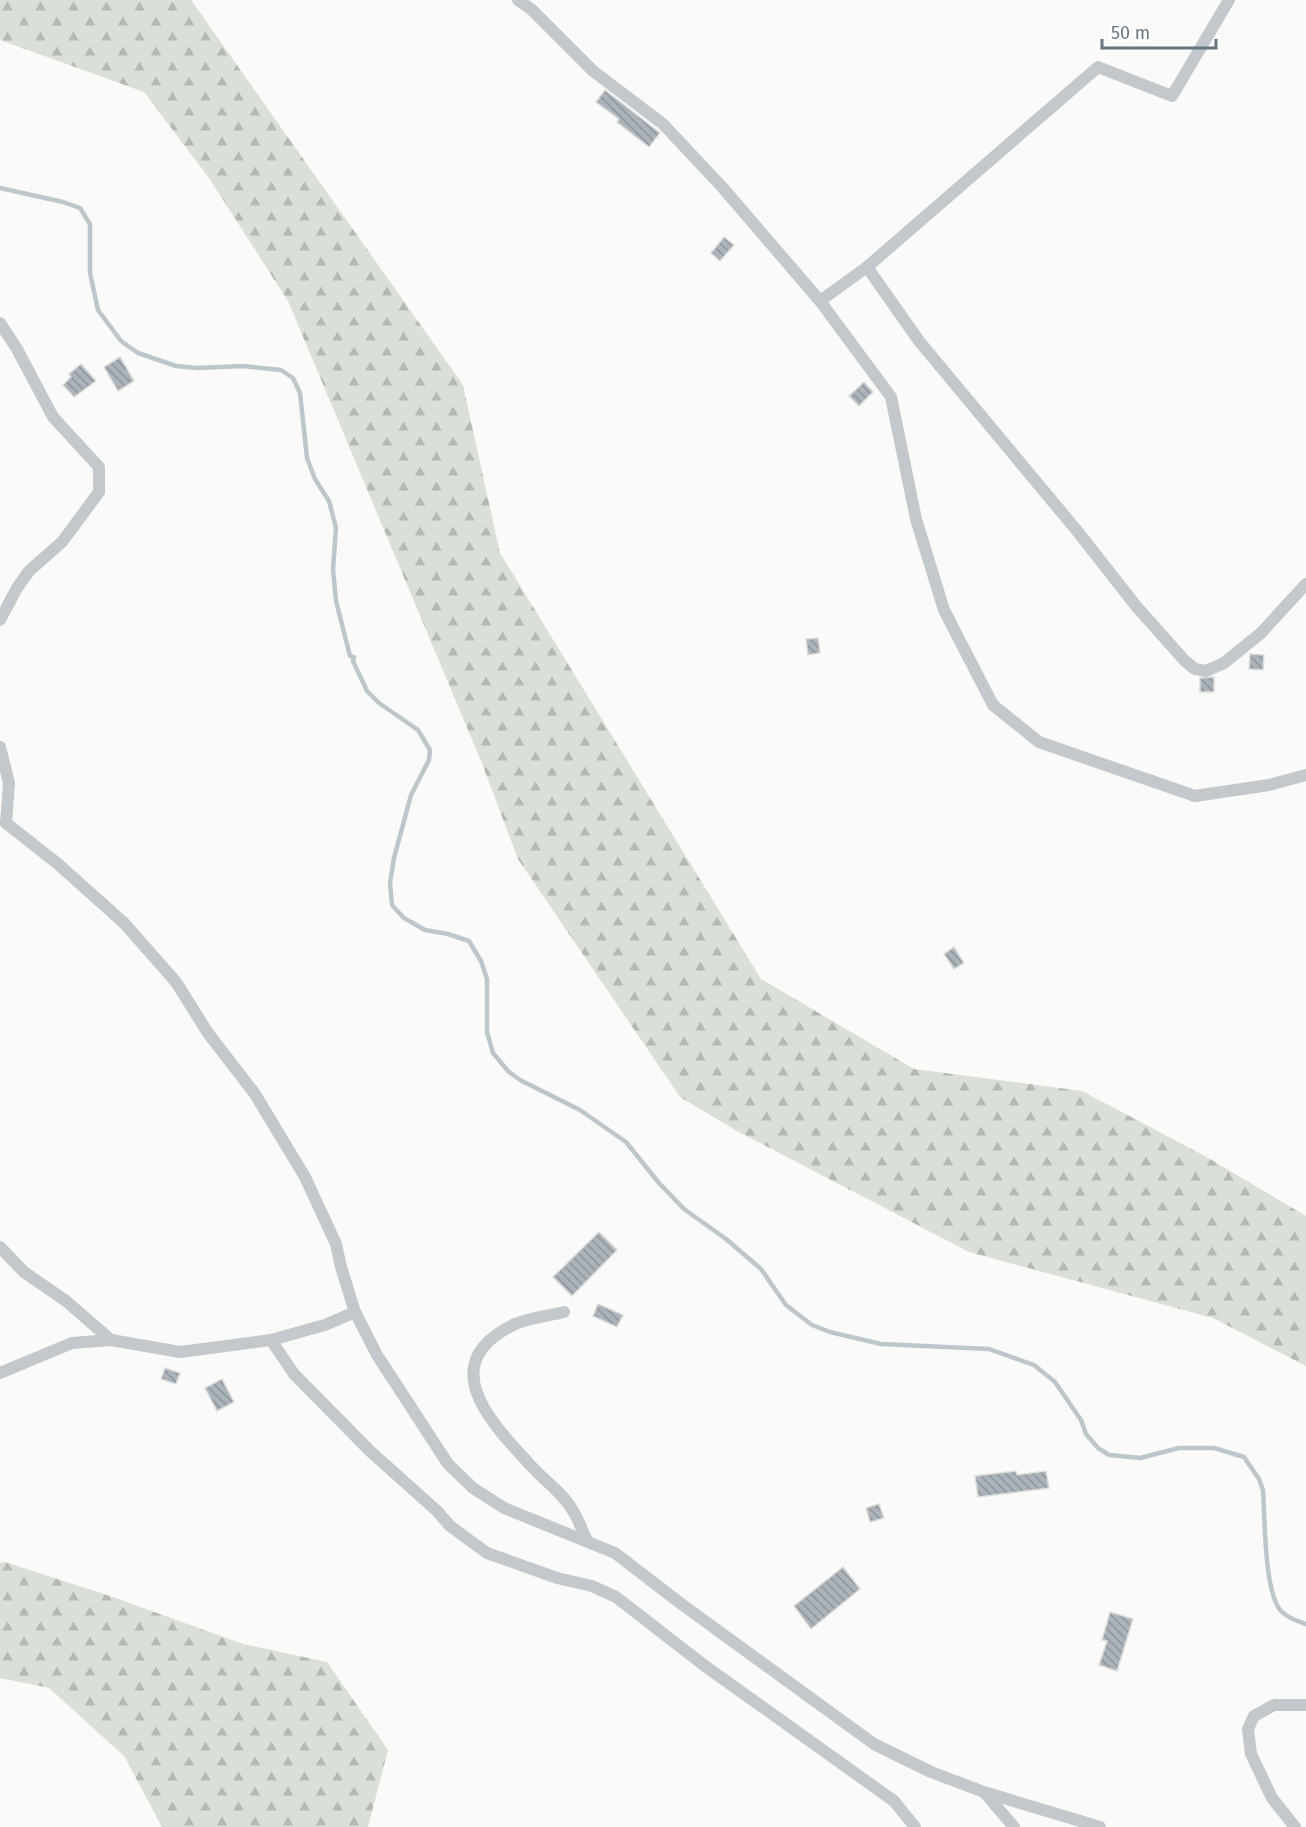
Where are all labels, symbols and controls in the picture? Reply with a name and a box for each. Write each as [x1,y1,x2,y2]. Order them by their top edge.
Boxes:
scale bar [1102,12,1216,50]
text: 50 m [1111,22,1150,44]

